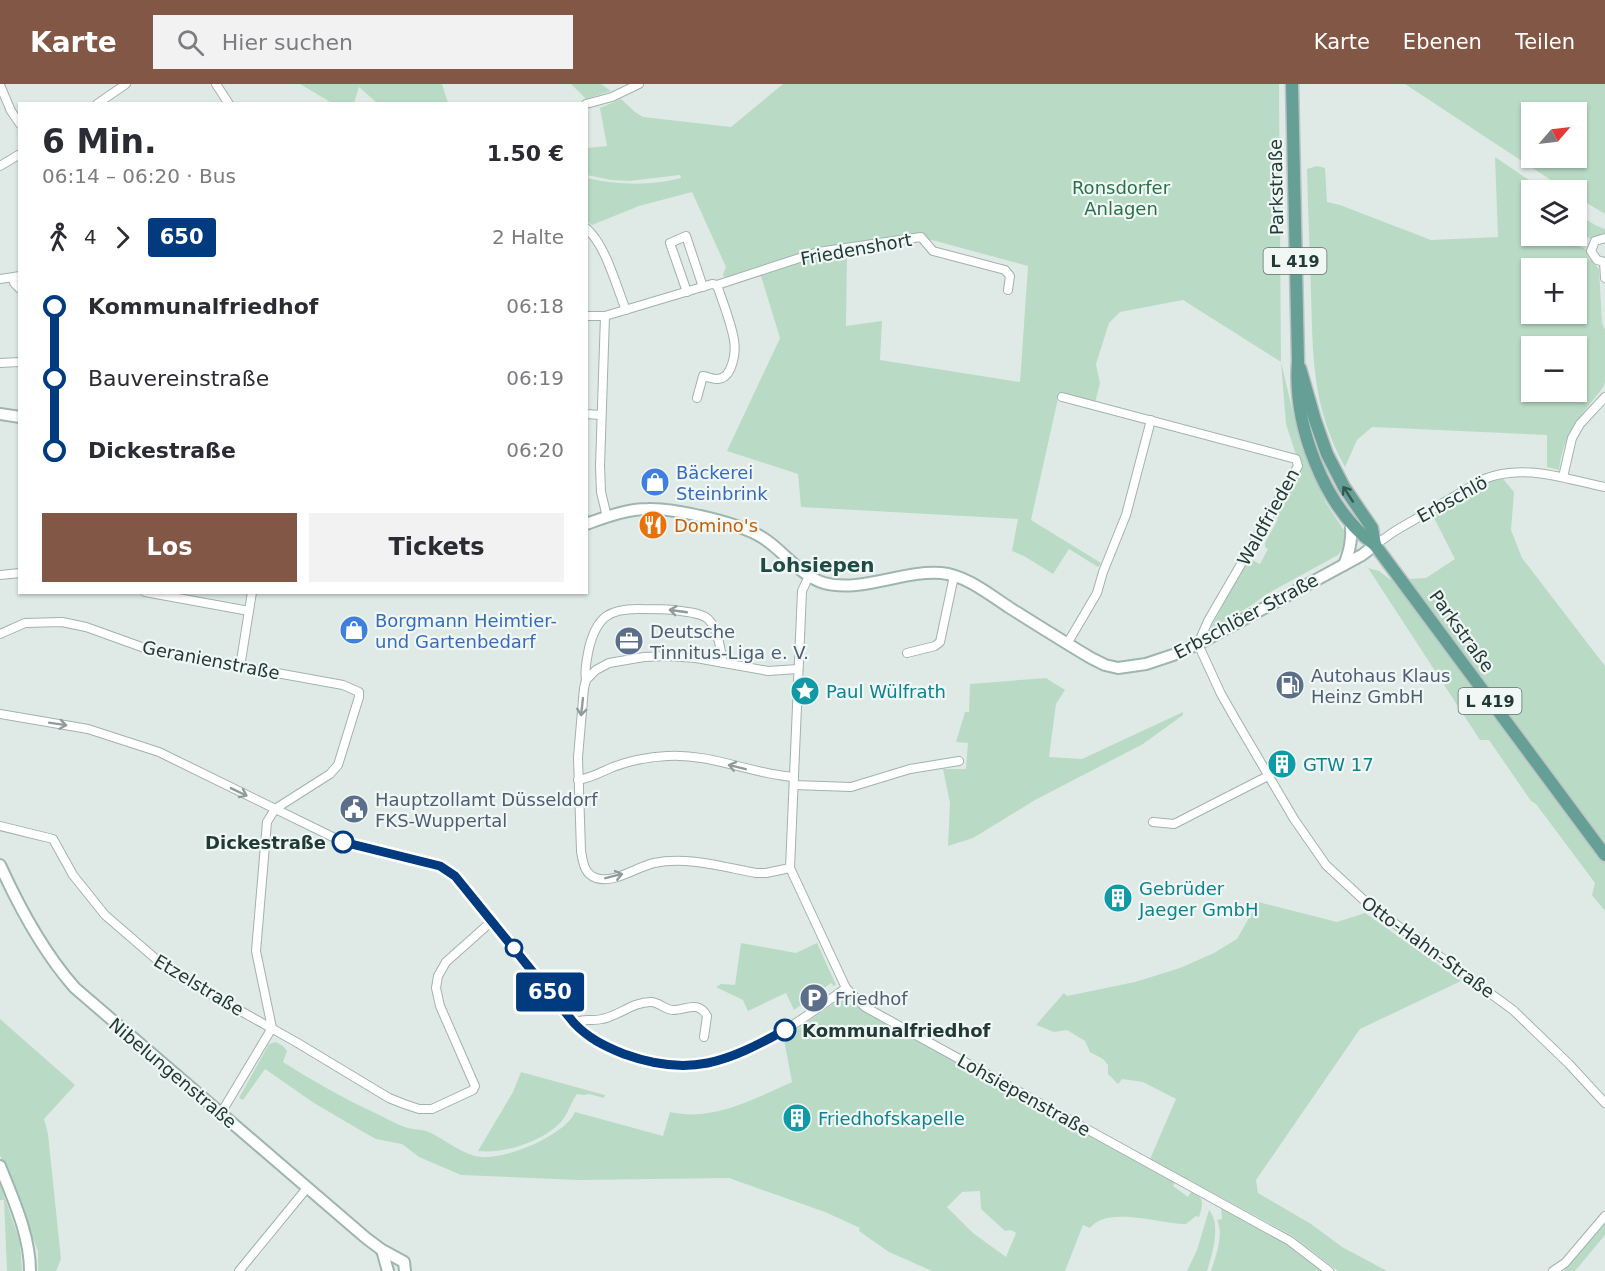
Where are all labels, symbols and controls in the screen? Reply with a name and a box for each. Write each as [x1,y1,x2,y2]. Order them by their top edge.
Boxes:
search box [153,15,573,69]
text: Karte [30,26,117,59]
icon: search [174,26,207,59]
text: Hier suchen [222,30,353,55]
text: Karte [1314,30,1370,54]
text: Ebenen [1403,30,1482,54]
text: Teilen [1515,30,1575,54]
north arrow [1521,102,1587,168]
map controls [1521,102,1587,402]
text: 6 Min. [42,122,157,161]
street label: Parkstraße [1265,139,1287,235]
text: 1.50 € [487,141,564,166]
text: 06:14 – 06:20 · Bus [42,164,236,188]
park label: Ronsdorfer Anlagen [1072,177,1171,219]
button: layers [1521,180,1587,246]
icon: walk [42,221,75,254]
icon: forward [106,221,139,254]
text: 4 [84,225,97,249]
text: 650 [160,225,204,249]
text: 2 Halte [492,225,564,249]
street label: Friedenshort [799,229,913,269]
road number: L 419 [1264,248,1326,274]
button: + [1521,258,1587,324]
text: Kommunalfriedhof [88,294,318,319]
text: 06:18 [506,294,564,318]
button: − [1521,336,1587,402]
text: Bauvereinstraße [88,366,269,391]
text: 06:19 [506,366,564,390]
text: Dickestraße [88,438,236,463]
text: 06:20 [506,438,564,462]
place label: Bäckerei Steinbrink [676,462,768,504]
street label: Waldfrieden [1233,465,1303,569]
shop icon: Bäckerei Steinbrink [639,466,671,498]
street label: Erbschlö [1413,471,1491,527]
one-way arrow [1342,486,1354,503]
restaurant icon: Domino's [637,509,669,541]
button: Los [42,513,297,582]
button: Tickets [309,513,564,582]
place label: Domino's [674,515,758,536]
district label: Lohsiepen [759,553,875,577]
street label: Erbschlöer Straße [1170,569,1322,663]
street label: Parkstraße [1425,586,1499,676]
one-way arrow [669,605,689,616]
place label: Borgmann Heimtier- und Gartenbedarf [375,610,557,652]
shop icon: Borgmann Heimtier- und Gartenbedarf [338,614,370,646]
place label: Deutsche Tinnitus-Liga e. V. [649,621,809,663]
office icon: Deutsche Tinnitus-Liga e. V. [613,625,645,657]
street label: Geranienstraße [140,636,282,684]
place label: Autohaus Klaus Heinz GmbH [1311,665,1450,707]
fuel station icon: Autohaus Klaus Heinz GmbH [1274,669,1306,701]
place icon: Paul Wülfrath [789,675,821,707]
place label: Paul Wülfrath [826,681,946,702]
road number: L 419 [1458,688,1522,714]
one-way arrow [576,697,587,717]
one-way arrow [47,719,67,730]
building icon: GTW 17 [1266,748,1298,780]
place label: GTW 17 [1303,754,1374,775]
one-way arrow [728,761,747,772]
one-way arrow [230,786,248,798]
place label: Hauptzollamt Düsseldorf FKS-Wuppertal [375,789,598,831]
public building icon: Hauptzollamt Düsseldorf FKS-Wuppertal [338,793,370,825]
marker: Dickestraße [332,831,354,853]
place label: Dickestraße [205,832,326,853]
one-way arrow [604,870,623,882]
place label: Gebrüder Jaeger GmbH [1138,878,1258,920]
building icon: Gebrüder Jaeger GmbH [1102,882,1134,914]
street label: Otto-Hahn-Straße [1357,892,1499,1002]
unlabelled marker [505,939,523,957]
street label: Etzelstraße [150,950,248,1020]
line badge: 650 [516,972,584,1012]
text: 650 [528,980,572,1004]
parking icon: Friedhof [798,982,830,1014]
place label: Friedhof [835,988,908,1009]
street label: Nibelungenstraße [105,1014,241,1132]
marker: Kommunalfriedhof [774,1019,796,1041]
place label: Kommunalfriedhof [802,1020,991,1041]
street label: Lohsiepenstraße [954,1050,1094,1140]
building icon: Friedhofskapelle [781,1102,813,1134]
place label: Friedhofskapelle [818,1108,965,1129]

